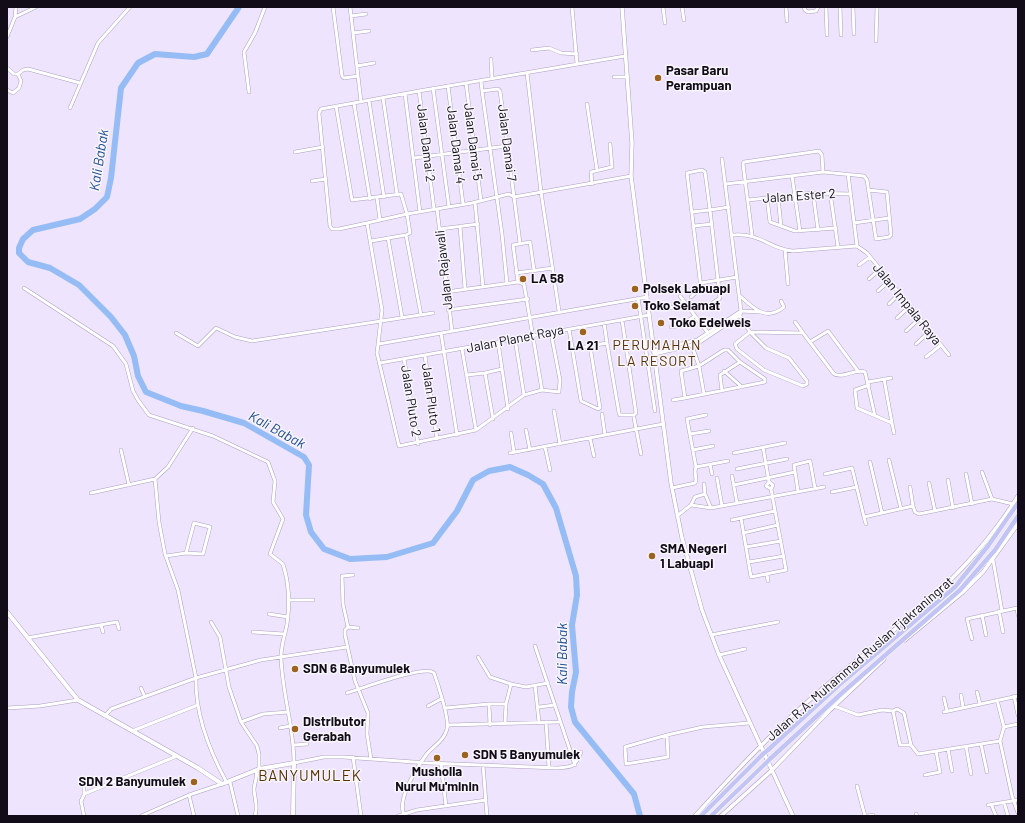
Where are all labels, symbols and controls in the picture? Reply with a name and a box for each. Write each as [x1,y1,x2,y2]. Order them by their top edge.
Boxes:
place label: Pasar Baru Perampuan [666,63,732,94]
marker: Pasar Baru Perampuan [653,73,663,83]
street label: Jalan Damai 5 [461,102,485,182]
street label: Jalan Damai 2 [413,103,439,183]
street label: Jalan Damai 7 [495,104,519,182]
street label: Jalan Damai 4 [443,105,469,185]
water label: Kali Babak [86,128,112,192]
street label: Jalan Ester 2 [762,186,836,206]
street label: Jalan Rajawali [432,229,456,311]
street label: Jalan Impala Raya [869,260,945,348]
place label: LA 58 [531,271,564,287]
marker: LA 58 [518,274,528,284]
place label: Polsek Labuapi [643,281,730,297]
marker: Polsek Labuapi [630,284,640,294]
place label: Toko Selamat [643,298,720,314]
marker: Toko Selamat [630,301,640,311]
place label: Toko Edelweis [669,315,751,331]
marker: Toko Edelweis [656,318,666,328]
street label: Jalan Planet Raya [465,322,565,356]
marker: LA 21 [578,327,588,337]
district label: PERUMAHAN LA RESORT [612,337,702,370]
place label: LA 21 [568,338,598,354]
street label: Jalan Pluto 1 [418,362,444,434]
street label: Jalan Pluto 2 [398,364,424,438]
water label: Kali Babak [246,408,308,452]
place label: SMA Negeri 1 Labuapi [660,541,727,572]
marker: SMA Negeri 1 Labuapi [647,551,657,561]
street label: Jalan R.A. Muhammad Ruslan Tjakraningrat [763,574,957,744]
water label: Kali Babak [554,623,570,685]
place label: SDN 6 Banyumulek [303,661,410,677]
marker: SDN 6 Banyumulek [290,664,300,674]
place label: Distributor Gerabah [303,714,366,745]
marker: Distributor Gerabah [290,724,300,734]
place label: SDN 5 Banyumulek [473,747,580,763]
marker: SDN 5 Banyumulek [460,750,470,760]
marker: Musholla Nurul Mu'minin [432,753,442,763]
place label: Musholla Nurul Mu'minin [395,764,479,795]
district label: BANYUMULEK [258,767,362,785]
place label: SDN 2 Banyumulek [79,774,186,790]
marker: SDN 2 Banyumulek [189,777,199,787]

